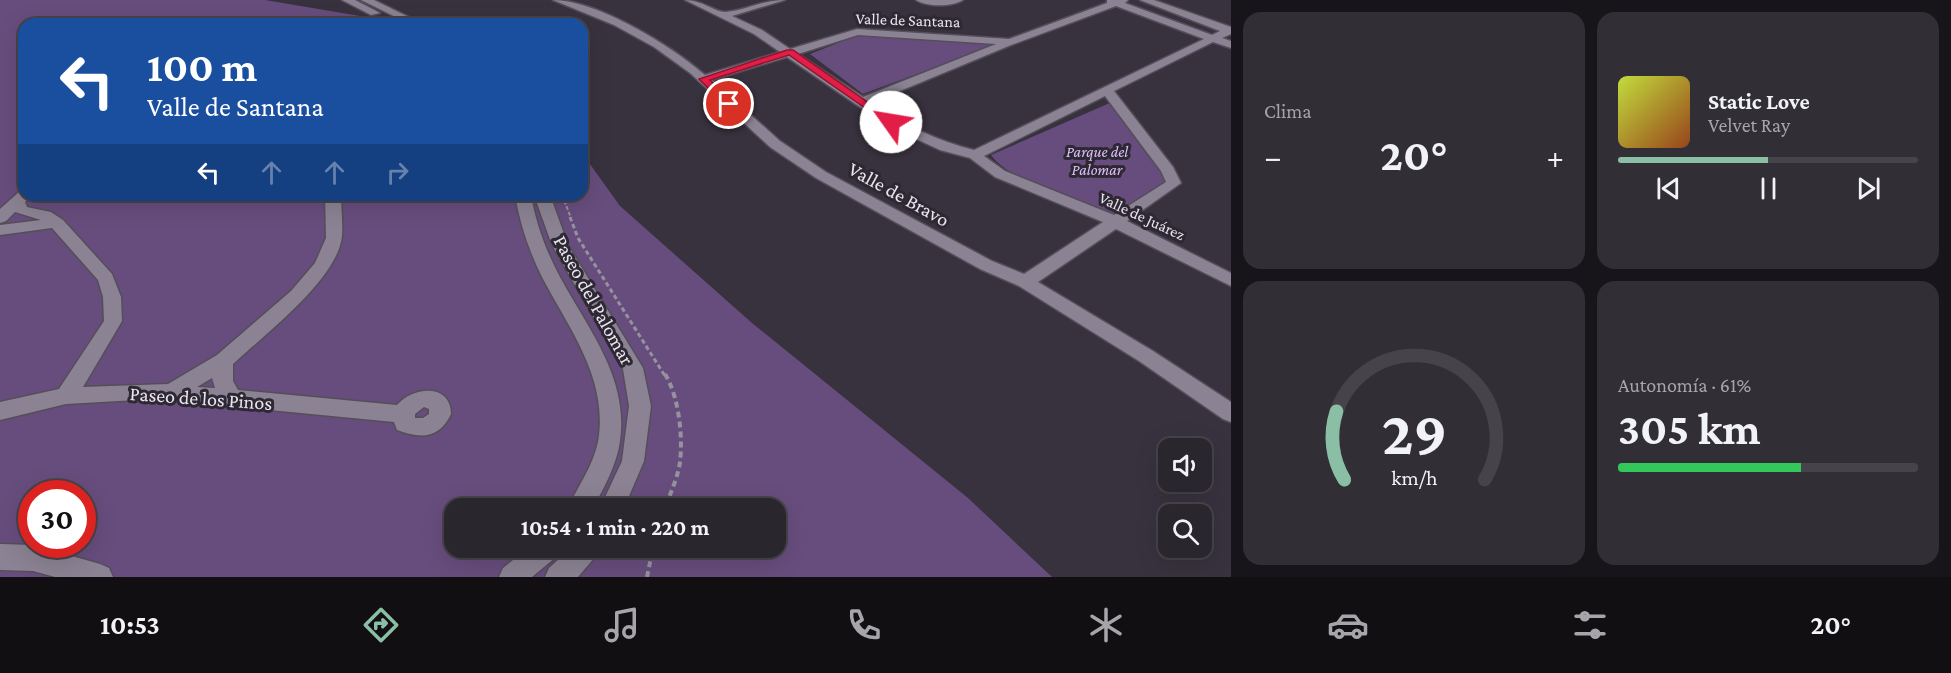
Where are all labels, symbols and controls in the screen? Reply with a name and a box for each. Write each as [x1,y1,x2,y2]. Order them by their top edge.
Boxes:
street label: Valle de Santana [855,10,961,30]
icon: left [48,42,126,120]
text: 100 m [147,43,257,90]
pin [703,78,754,129]
icon: arrive [712,87,745,120]
text: Static Love [1708,89,1810,114]
position arrow [859,90,923,154]
text: Valle de Santana [147,92,324,122]
text: Clima [1264,100,1312,122]
text: Velvet Ray [1708,114,1790,136]
text: 20° [1380,130,1448,180]
text: − [1264,138,1281,175]
text: + [1547,138,1564,175]
park label: Parque del Palomar [1066,143,1129,178]
icon: left [192,156,225,189]
icon: ahead [255,156,288,189]
icon: ahead [318,156,351,189]
icon: right [381,156,414,189]
street label: Valle de Bravo [845,157,953,231]
icon: previous [1652,172,1685,205]
icon: pause [1752,172,1785,205]
icon: next [1852,172,1885,205]
street label: Valle de Juárez [1096,189,1188,244]
street label: Paseo del Palomar [549,232,639,368]
text: Autonomía · 61% [1618,374,1751,396]
street label: Paseo de los Pinos [129,382,273,414]
text: 29 [1381,398,1447,467]
text: 305 km [1618,404,1761,454]
map controls [1158,438,1212,558]
button: sound [1158,438,1212,492]
text: km/h [1391,466,1438,490]
speed limit sign: 30 [18,480,96,558]
button: search [1158,504,1212,558]
text: 10:54 · 1 min · 220 m [521,515,709,540]
icon: directions [360,604,402,646]
icon: music [601,604,643,646]
icon: phone [843,604,885,646]
icon: climate [1085,604,1127,646]
icon: car [1327,604,1369,646]
icon: filters [1569,604,1611,646]
text: 10:53 [100,610,160,640]
text: 20° [1810,610,1851,640]

